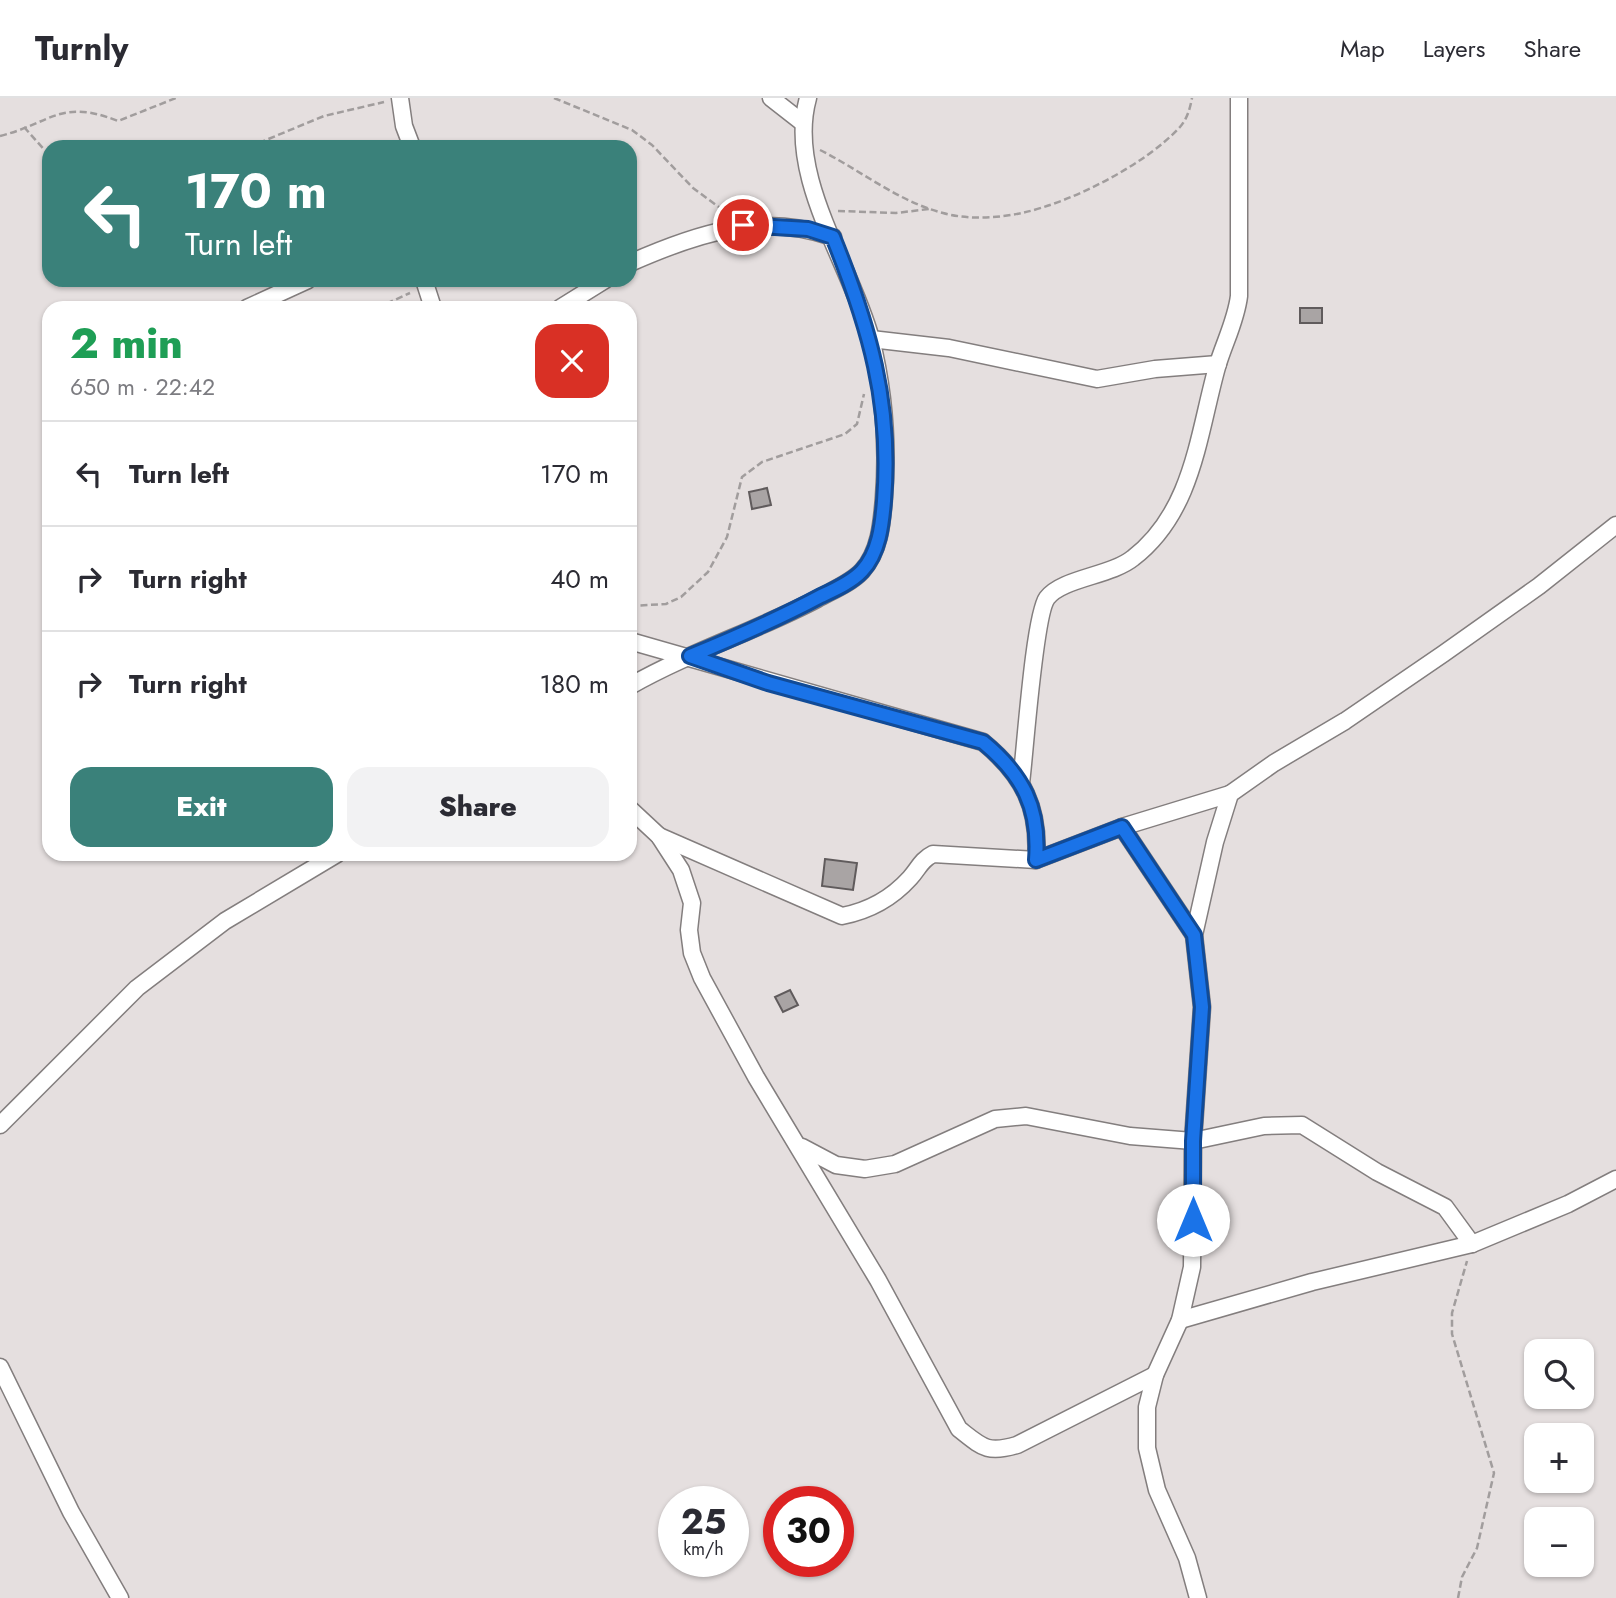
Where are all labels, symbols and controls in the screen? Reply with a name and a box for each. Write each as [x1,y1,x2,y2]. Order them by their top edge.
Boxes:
text: Turnly [35,25,129,72]
text: Map [1340,31,1385,66]
text: Layers [1423,31,1485,66]
text: Share [1523,31,1581,66]
text: 170 m [185,156,327,226]
icon: left [70,168,161,259]
pin [713,195,773,255]
icon: arrive [724,206,762,244]
text: Turn left [185,221,292,267]
text: 2 min [70,313,183,374]
button: close [535,324,609,398]
text: 650 m · 22:42 [70,370,215,404]
icon: left [70,455,108,493]
text: Turn left [129,455,229,493]
text: 170 m [540,455,609,493]
icon: right [70,560,108,598]
text: Turn right [129,560,247,598]
text: 40 m [550,560,609,598]
icon: right [70,665,108,703]
text: Turn right [129,665,247,703]
text: 180 m [539,665,609,703]
button: Exit [70,767,333,847]
button: Share [347,767,609,847]
position arrow [1156,1183,1230,1257]
map controls [1524,1339,1594,1577]
button: search [1524,1339,1594,1409]
button: + [1524,1423,1594,1493]
speed limit sign: 30 [763,1486,854,1577]
text: 25 [681,1497,726,1547]
button: − [1524,1507,1594,1577]
text: km/h [683,1536,724,1562]

